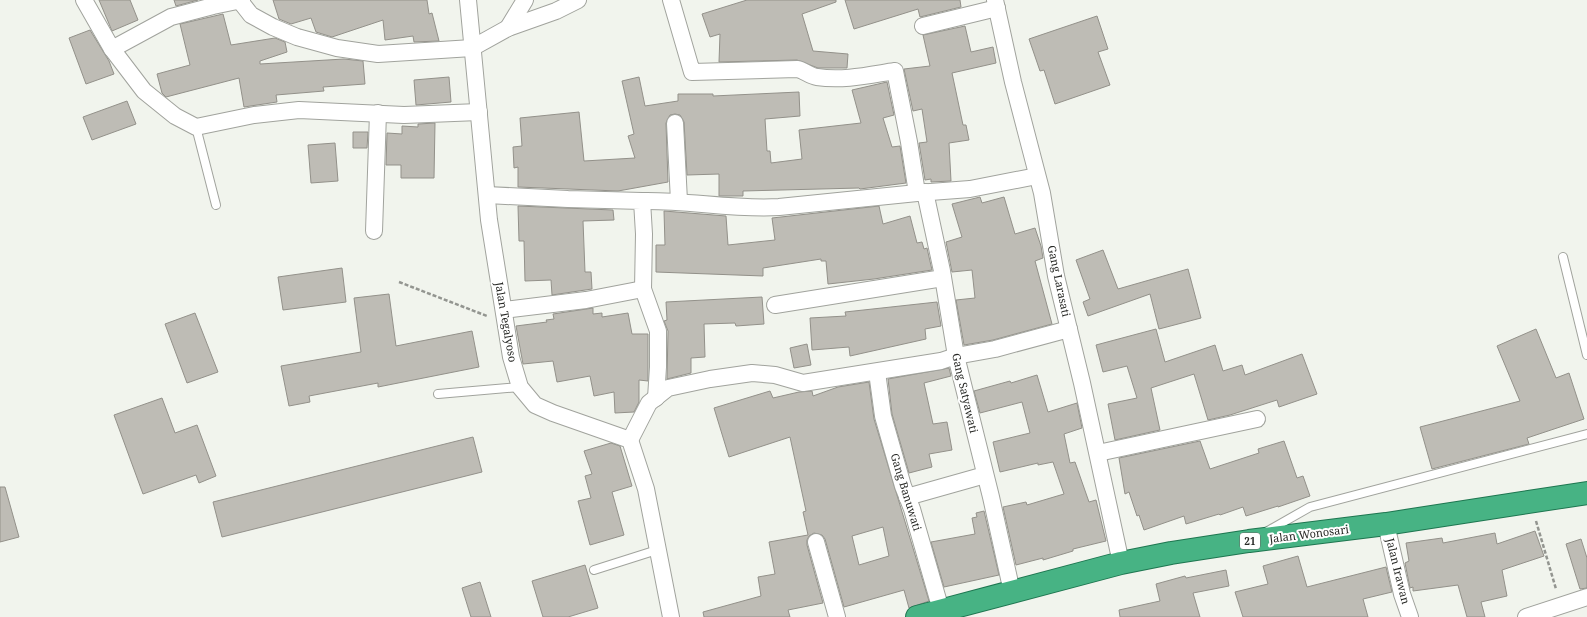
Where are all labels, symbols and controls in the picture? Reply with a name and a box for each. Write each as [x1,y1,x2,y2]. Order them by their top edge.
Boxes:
street label: Gang Larasati [1045,244,1074,318]
street label: Jalan Tegalyoso [492,280,521,363]
street label: Gang Satyawati [949,352,982,435]
street label: Gang Banuwati [888,451,926,533]
street label: Jalan Wonosari [1267,521,1350,546]
road number: 21 [1240,533,1260,549]
street label: Jalan Irawan [1383,535,1414,606]

